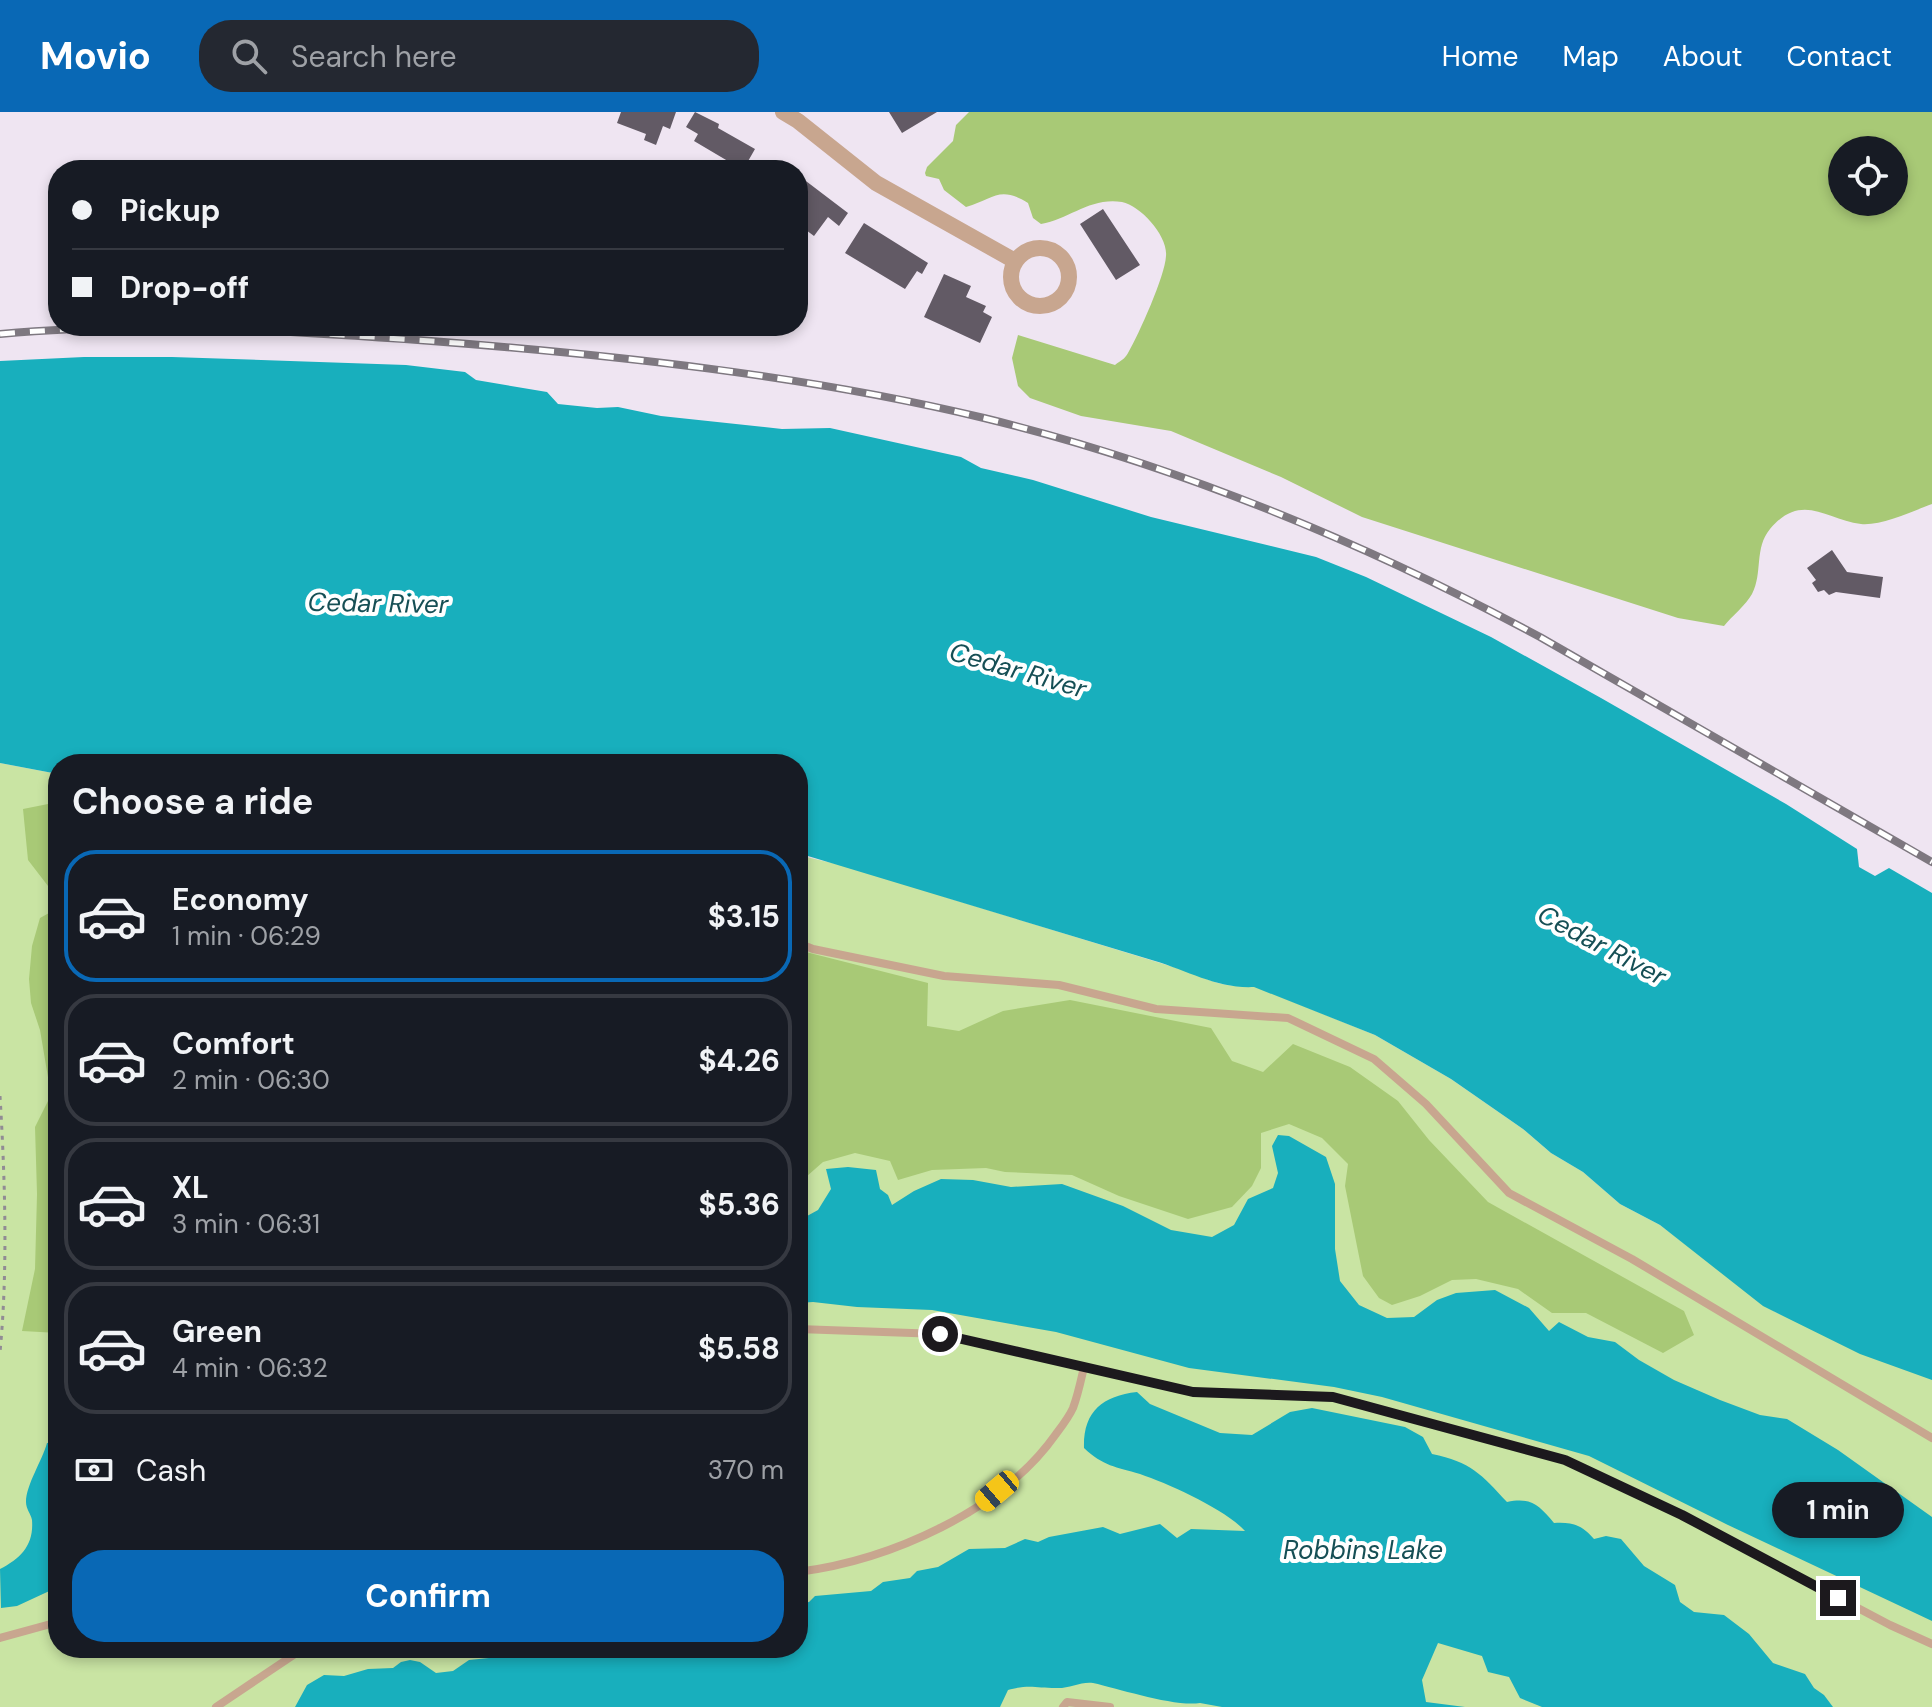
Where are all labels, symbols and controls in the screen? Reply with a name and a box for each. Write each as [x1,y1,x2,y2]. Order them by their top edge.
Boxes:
search box [199,20,759,92]
text: Movio [40,31,151,81]
icon: search [227,34,271,78]
text: Search here [291,37,457,76]
text: Home [1442,38,1518,75]
text: Map [1562,38,1619,75]
text: About [1663,38,1742,75]
text: Contact [1786,38,1892,75]
map controls [1828,136,1908,216]
button: locate [1828,136,1908,216]
text: Pickup [120,191,220,230]
text: Drop-off [120,268,249,307]
water label: Cedar River [307,585,450,621]
water label: Cedar River [946,634,1092,706]
text: Choose a ride [72,778,313,825]
icon: car [76,880,148,952]
text: Economy [172,880,309,919]
text: $3.15 [708,897,780,936]
water label: Cedar River [1532,897,1673,994]
text: 1 min · 06:29 [172,919,321,953]
icon: car [76,1024,148,1096]
text: Comfort [172,1024,295,1063]
text: $4.26 [698,1041,780,1080]
text: 2 min · 06:30 [172,1063,330,1097]
icon: car [76,1168,148,1240]
text: XL [172,1168,209,1207]
text: $5.36 [699,1185,780,1224]
text: 3 min · 06:31 [172,1207,320,1241]
icon: car [76,1312,148,1384]
text: Green [172,1312,262,1351]
route start [922,1316,958,1352]
text: $5.58 [698,1329,780,1368]
text: 4 min · 06:32 [172,1351,328,1385]
icon: cash [72,1448,116,1492]
text: Cash [136,1451,206,1490]
text: 370 m [708,1453,784,1487]
car [971,1466,1023,1516]
callout: 1 min [1772,1482,1904,1538]
text: 1 min [1806,1493,1870,1527]
water label: Robbins Lake [1283,1533,1443,1567]
button: Confirm [72,1550,784,1642]
route end [1820,1580,1856,1616]

